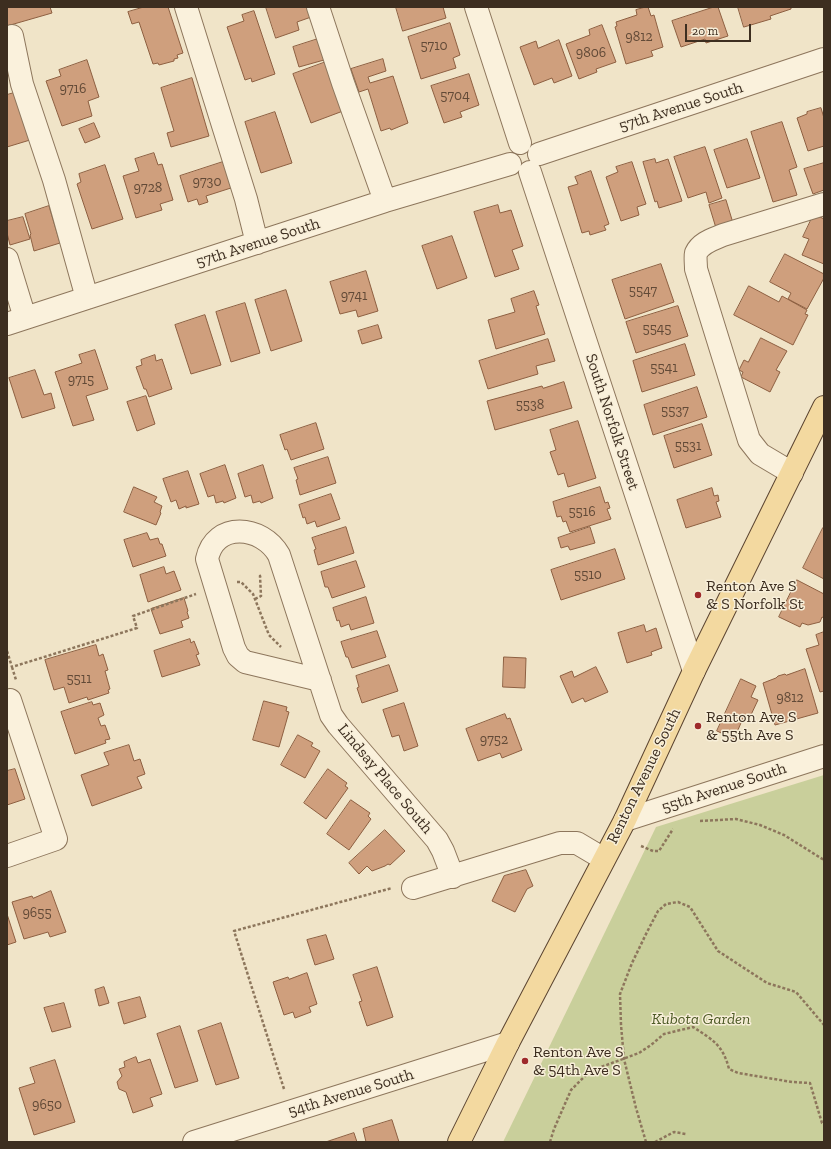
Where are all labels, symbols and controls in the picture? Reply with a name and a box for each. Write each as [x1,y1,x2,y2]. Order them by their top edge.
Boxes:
scale bar [687,16,753,42]
text: 20 m [692,24,718,38]
house number: 9812 [625,29,653,45]
house number: 5710 [420,38,448,54]
house number: 9806 [576,45,606,61]
street label: 57th Avenue South [617,78,745,136]
house number: 9716 [60,81,86,97]
house number: 5704 [440,88,470,104]
house number: 9730 [193,174,221,190]
house number: 9728 [134,180,162,196]
street label: 57th Avenue South [194,214,322,272]
house number: 5547 [629,283,657,299]
house number: 9741 [341,288,367,304]
house number: 5545 [642,321,672,337]
street label: South Norfolk Street [581,351,643,493]
house number: 5541 [650,360,678,376]
house number: 9715 [68,372,94,388]
house number: 5538 [516,397,544,413]
house number: 5537 [661,403,689,419]
house number: 5531 [675,438,701,454]
house number: 5516 [568,504,596,520]
house number: 5510 [574,567,602,583]
place label: Renton Ave S & S Norfolk St [706,576,804,614]
marker: Renton Ave S & S Norfolk St [693,590,703,600]
house number: 5511 [66,671,92,687]
house number: 9812 [776,690,804,706]
street label: Renton Avenue South [603,705,685,847]
place label: Renton Ave S & 55th Ave S [706,707,796,745]
street label: Lindsay Place South [333,720,437,838]
marker: Renton Ave S & 55th Ave S [693,721,703,731]
house number: 9752 [480,732,508,748]
street label: 55th Avenue South [659,759,789,817]
house number: 9655 [22,905,52,921]
park label: Kubota Garden [652,1009,750,1029]
place label: Renton Ave S & 54th Ave S [533,1042,623,1080]
marker: Renton Ave S & 54th Ave S [520,1056,530,1066]
street label: 54th Avenue South [286,1065,416,1121]
house number: 9650 [32,1097,62,1113]

